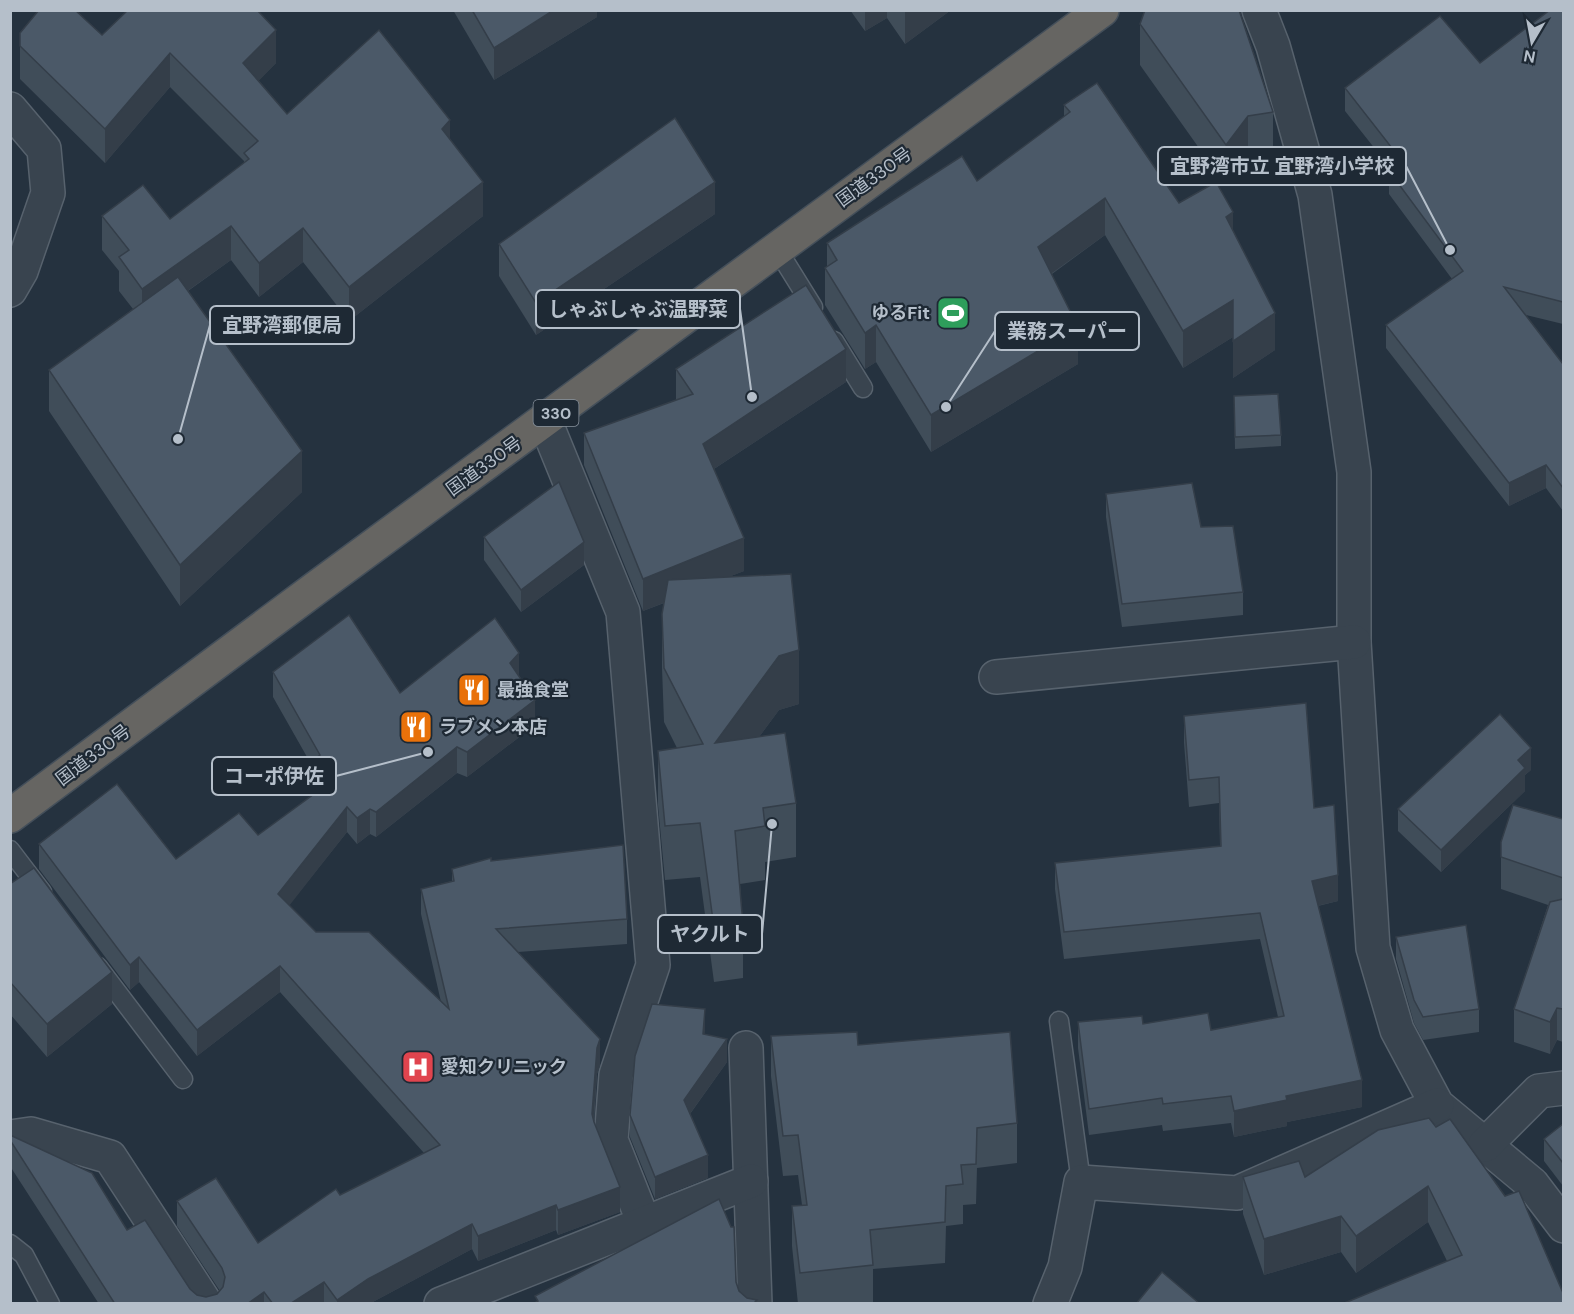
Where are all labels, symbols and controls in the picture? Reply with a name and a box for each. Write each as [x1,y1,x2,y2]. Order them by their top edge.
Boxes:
north arrow [1502,12,1562,72]
text: N [1522,45,1537,68]
street label: 国道330号 [832,142,916,212]
callout: 宜野湾市立 宜野湾小学校 [1158,147,1406,185]
text: 宜野湾市立 宜野湾小学校 [1170,153,1394,179]
callout: しゃぶしゃぶ温野菜 [536,290,740,328]
sports icon: ゆるFit [935,295,971,331]
text: しゃぶしゃぶ温野菜 [548,296,728,322]
place label: ゆるFit [871,301,930,325]
callout: 宜野湾郵便局 [210,306,354,344]
text: 宜野湾郵便局 [222,312,342,338]
callout: 業務スーパー [995,312,1139,350]
text: 業務スーパー [1007,318,1127,344]
road number: 330 [534,400,578,426]
street label: 国道330号 [442,431,526,501]
restaurant icon: 最強食堂 [456,672,492,708]
place label: 最強食堂 [497,678,569,702]
restaurant icon: ラブメン本店 [398,709,434,745]
place label: ラブメン本店 [439,715,547,739]
street label: 国道330号 [51,719,135,791]
callout: コーポ伊佐 [212,757,336,795]
text: コーポ伊佐 [224,763,324,789]
callout: ヤクルト [658,915,762,953]
text: ヤクルト [670,921,750,947]
hospital icon: 愛知クリニック [400,1049,436,1085]
place label: 愛知クリニック [441,1055,567,1079]

